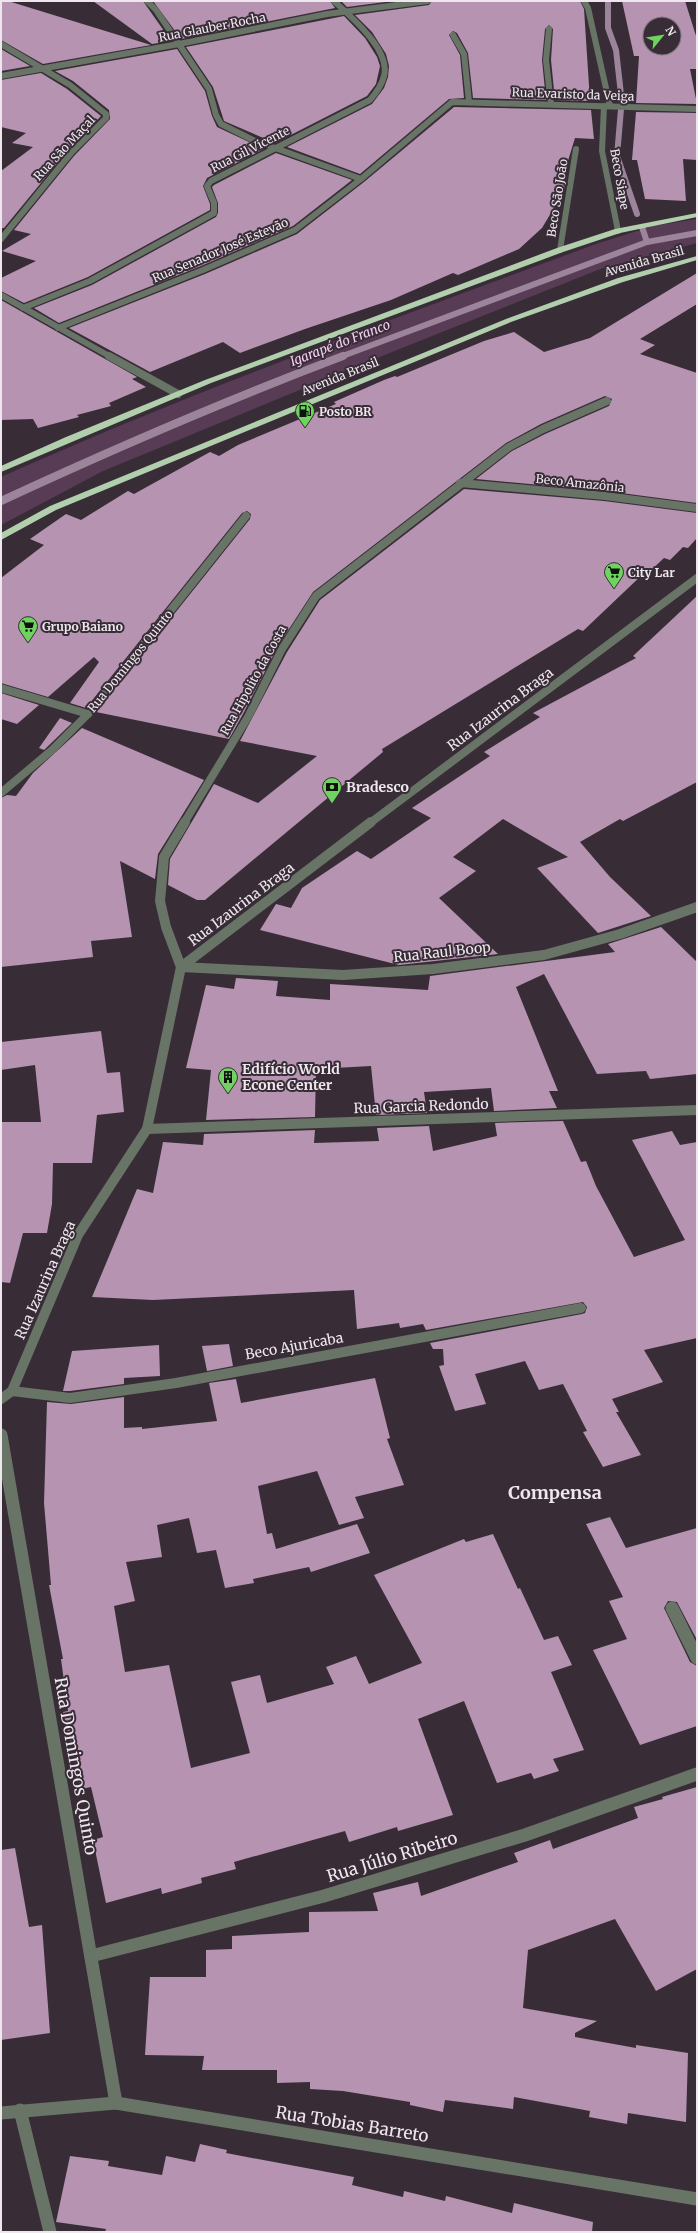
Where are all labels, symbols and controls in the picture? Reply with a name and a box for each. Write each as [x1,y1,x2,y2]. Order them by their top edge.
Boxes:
street label: Rua Glauber Rocha [157,9,267,45]
north arrow [642,16,682,56]
text: N [662,24,679,39]
street label: Rua Evaristo da Veiga [512,84,635,104]
street label: Rua São Maçal [30,112,98,184]
street label: Rua Gil Vicente [208,123,292,175]
street label: Beco Siape [607,147,633,211]
street label: Beco São João [543,158,571,238]
street label: Rua Senador José Estevão [150,215,290,285]
street label: Avenida Brasil [601,242,686,280]
water label: Igarapé do Franco [287,316,393,370]
street label: Avenida Brasil [298,354,381,399]
fuel station icon: Posto BR [294,400,316,428]
place label: Posto BR [319,404,372,419]
street label: Beco Amazônia [535,471,626,495]
supermarket icon: City Lar [603,561,625,589]
place label: City Lar [628,565,675,580]
street label: Rua Domingos Quinto [84,607,176,715]
supermarket icon: Grupo Baiano [17,615,39,643]
place label: Grupo Baiano [42,619,123,634]
street label: Rua Hipolito da Costa [217,622,290,737]
street label: Rua Izaurina Braga [443,663,557,755]
bank icon: Bradesco [321,776,343,804]
place label: Bradesco [346,778,409,796]
street label: Rua Izaurina Braga [184,858,298,950]
street label: Rua Raul Boop [392,938,492,966]
place label: Edifício World Econe Center [242,1060,340,1094]
building icon: Edifício World Econe Center [217,1066,239,1094]
street label: Rua Garcia Redondo [353,1095,489,1117]
street label: Rua Izaurina Braga [11,1217,79,1342]
street label: Beco Ajuricaba [243,1328,345,1363]
district label: Compensa [508,1481,602,1504]
street label: Rua Domingos Quinto [50,1675,102,1857]
street label: Rua Júlio Ribeiro [324,1827,460,1887]
street label: Rua Tobias Barreto [274,2101,430,2147]

